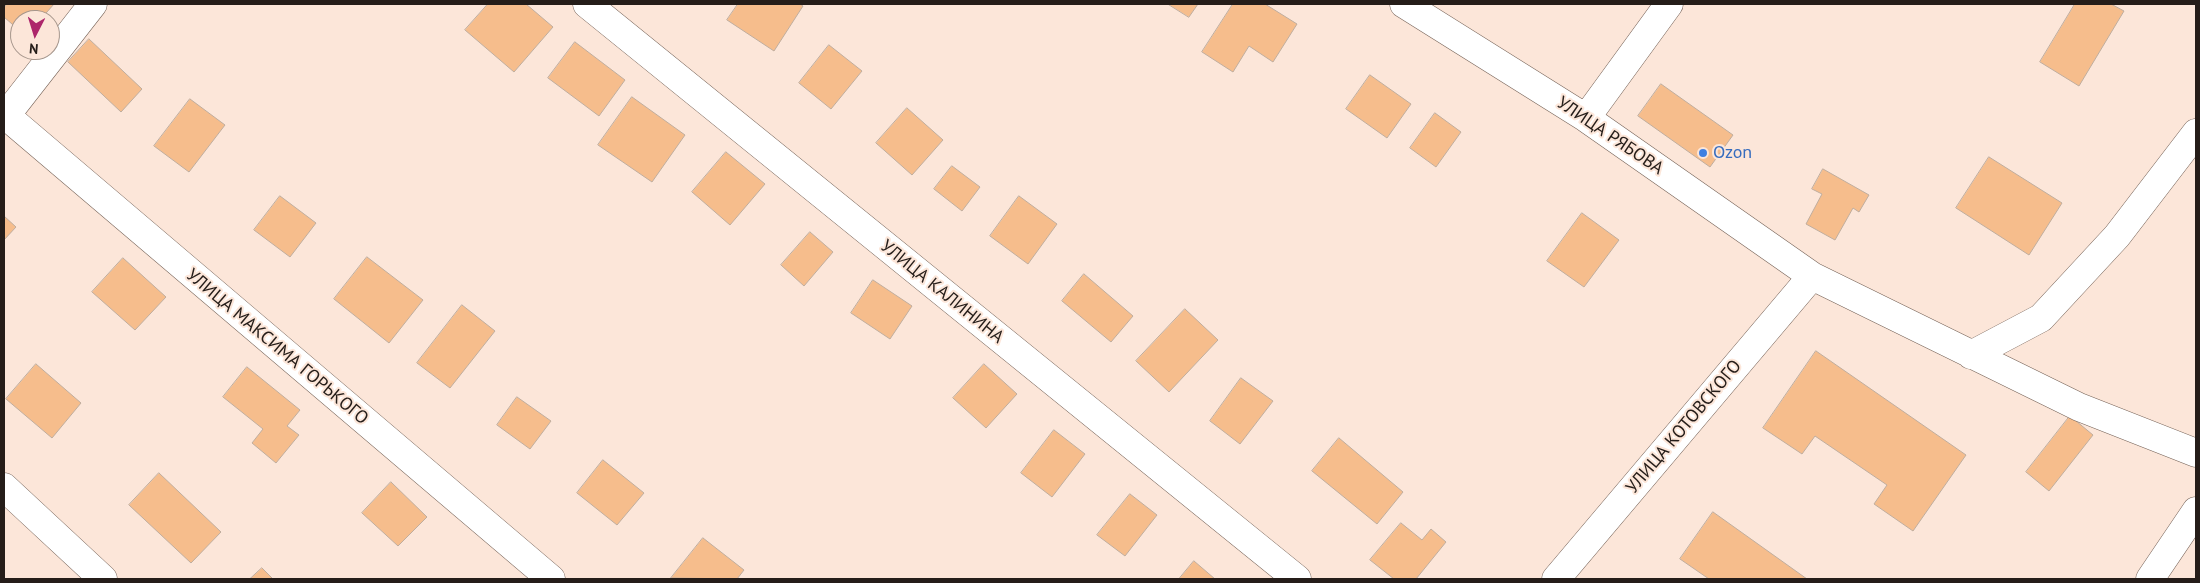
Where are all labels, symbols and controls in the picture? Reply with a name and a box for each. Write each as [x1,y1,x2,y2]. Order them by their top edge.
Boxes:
north arrow [10,10,60,60]
text: N [28,40,39,58]
street label: УЛИЦА РЯБОВА [1552,92,1668,180]
place label: Ozon [1713,142,1752,164]
marker: Ozon [1697,147,1709,159]
street label: УЛИЦА КАЛИНИНА [876,236,1008,348]
street label: УЛИЦА МАКСИМА ГОРЬКОГО [182,265,372,429]
street label: УЛИЦА КОТОВСКОГО [1622,356,1746,498]

